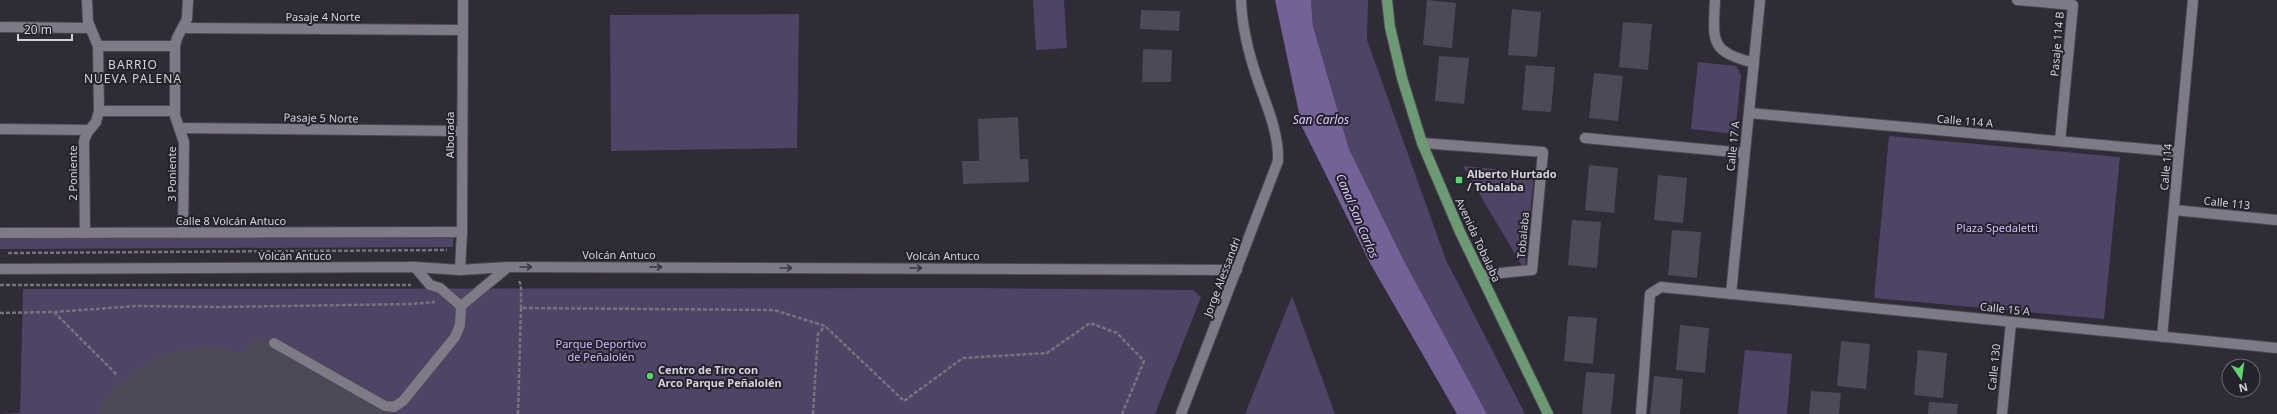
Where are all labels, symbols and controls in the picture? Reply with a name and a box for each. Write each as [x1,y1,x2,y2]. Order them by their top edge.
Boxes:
street label: Pasaje 4 Norte [285,9,361,24]
street label: Pasaje 114 B [2046,11,2067,77]
scale bar [18,16,72,42]
text: 20 m [24,21,52,38]
district label: BARRIO NUEVA PALENA [84,56,182,87]
street label: Pasaje 5 Norte [283,109,359,126]
water label: San Carlos [1293,111,1349,128]
street label: Calle 114 A [1936,111,1995,131]
street label: Alborada [442,112,457,158]
street label: Calle 17 A [1722,119,1743,172]
street label: Calle 114 [2156,142,2175,191]
street label: 2 Poniente [65,145,80,201]
street label: 3 Poniente [164,146,179,202]
place label: Alberto Hurtado / Tobalaba [1467,166,1557,194]
water label: Canal San Carlos [1332,171,1383,261]
marker: Alberto Hurtado / Tobalaba [1454,175,1464,185]
street label: Calle 113 [2203,193,2251,212]
street label: Avenida Tobalaba [1452,195,1505,284]
street label: Tobalaba [1513,211,1532,259]
street label: Calle 8 Volcán Antuco [176,213,287,228]
park label: Plaza Spedaletti [1956,220,2038,235]
street label: Jorge Alessandri [1199,235,1244,319]
street label: Volcán Antuco [582,247,656,262]
street label: Volcán Antuco [258,248,332,263]
street label: Volcán Antuco [906,248,980,263]
one-way arrow [519,263,532,271]
one-way arrow [649,263,662,271]
one-way arrow [779,264,792,272]
one-way arrow [909,264,922,272]
street label: Calle 15 A [1979,298,2032,319]
park label: Parque Deportivo de Peñalolén [555,336,647,364]
street label: Calle 130 [1984,343,2003,391]
north arrow [2221,358,2261,398]
place label: Centro de Tiro con Arco Parque Peñalolén [658,362,782,390]
marker: Centro de Tiro con Arco Parque Peñalolén [645,371,655,381]
text: N [2237,380,2249,397]

